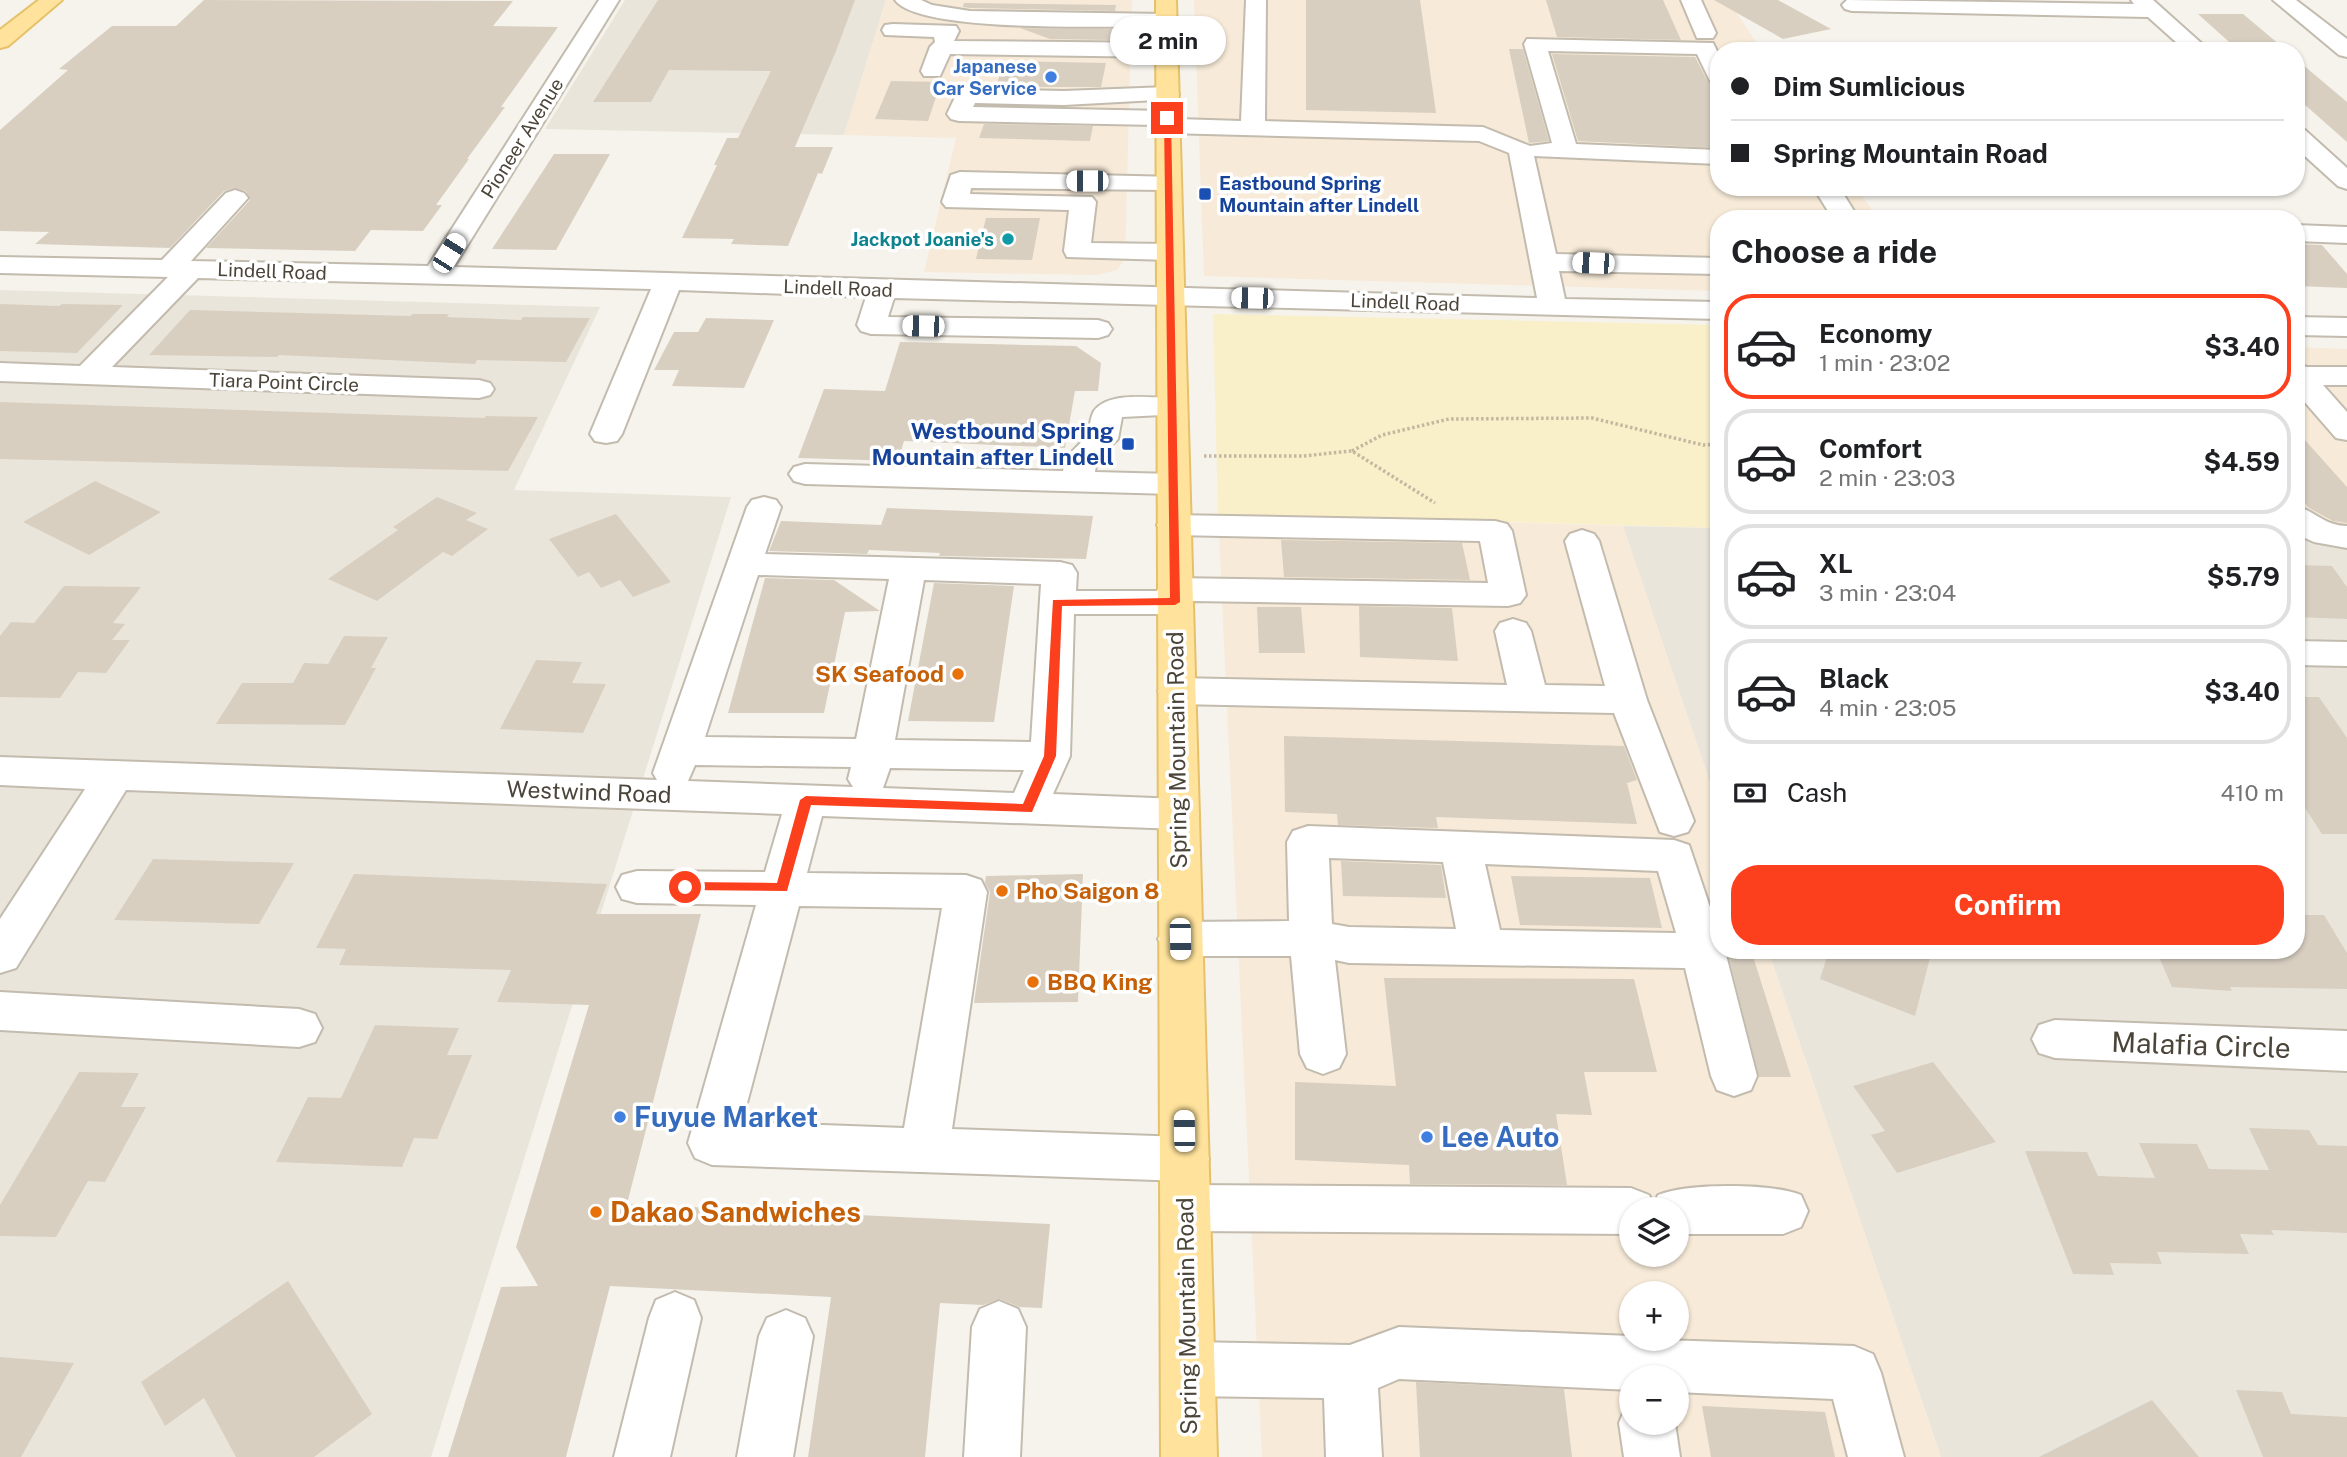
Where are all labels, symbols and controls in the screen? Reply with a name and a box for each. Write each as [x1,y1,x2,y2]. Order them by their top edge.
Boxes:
callout: 2 min [1109,17,1225,66]
text: 2 min [1138,27,1198,54]
place label: Japanese Car Service [932,55,1037,99]
marker: Japanese Car Service [1043,69,1059,85]
text: Dim Sumlicious [1773,71,1965,102]
street label: Pioneer Avenue [476,74,568,202]
route end [1151,102,1183,134]
text: Spring Mountain Road [1773,138,2048,169]
car [1067,171,1109,192]
place label: Eastbound Spring Mountain after Lindell [1219,172,1419,216]
marker: Eastbound Spring Mountain after Lindell [1197,186,1213,202]
place label: Jackpot Joanie's [851,228,994,250]
car [429,230,470,276]
marker: Jackpot Joanie's [1000,231,1016,247]
text: Choose a ride [1731,233,1937,270]
car [1572,252,1615,274]
street label: Lindell Road [217,258,327,284]
street label: Lindell Road [783,275,893,301]
car [1231,287,1274,309]
street label: Lindell Road [1350,289,1460,315]
car [902,315,945,337]
icon: car [1735,315,1798,378]
text: Economy [1819,318,1932,349]
text: $3.40 [2204,331,2280,362]
text: 1 min · 23:02 [1819,349,1950,376]
street label: Tiara Point Circle [209,368,359,396]
place label: Westbound Spring Mountain after Lindell [871,417,1114,470]
icon: car [1735,430,1798,493]
text: Comfort [1819,433,1922,464]
marker: Westbound Spring Mountain after Lindell [1120,436,1136,452]
text: $4.59 [2204,446,2280,477]
text: 2 min · 23:03 [1819,464,1955,491]
icon: car [1735,545,1798,608]
text: XL [1819,548,1853,579]
text: $5.79 [2207,561,2280,592]
text: 3 min · 23:04 [1819,579,1956,606]
street label: Spring Mountain Road [1161,631,1192,869]
place label: SK Seafood [815,660,944,687]
icon: car [1735,660,1798,723]
text: Black [1819,663,1889,694]
marker: SK Seafood [950,666,966,682]
text: $3.40 [2204,676,2280,707]
text: 4 min · 23:05 [1819,694,1957,721]
icon: cash [1731,774,1769,812]
street label: Westwind Road [506,775,672,808]
text: Cash [1787,777,1847,808]
text: 410 m [2221,779,2284,806]
button: Confirm [1731,865,2284,945]
route start [669,871,701,903]
place label: Pho Saigon 8 [1016,877,1159,904]
marker: Pho Saigon 8 [994,883,1010,899]
car [1170,918,1191,960]
place label: BBQ King [1047,968,1153,995]
marker: BBQ King [1025,974,1041,990]
street label: Malafia Circle [2111,1025,2291,1064]
place label: Fuyue Market [634,1100,818,1133]
marker: Fuyue Market [612,1109,628,1125]
car [1174,1110,1195,1152]
place label: Lee Auto [1441,1120,1559,1153]
marker: Lee Auto [1419,1129,1435,1145]
place label: Dakao Sandwiches [610,1195,861,1228]
street label: Spring Mountain Road [1171,1197,1202,1435]
map controls [1619,1197,1689,1435]
button: layers [1619,1197,1689,1267]
marker: Dakao Sandwiches [588,1204,604,1220]
button: + [1619,1281,1689,1351]
button: − [1619,1365,1689,1435]

